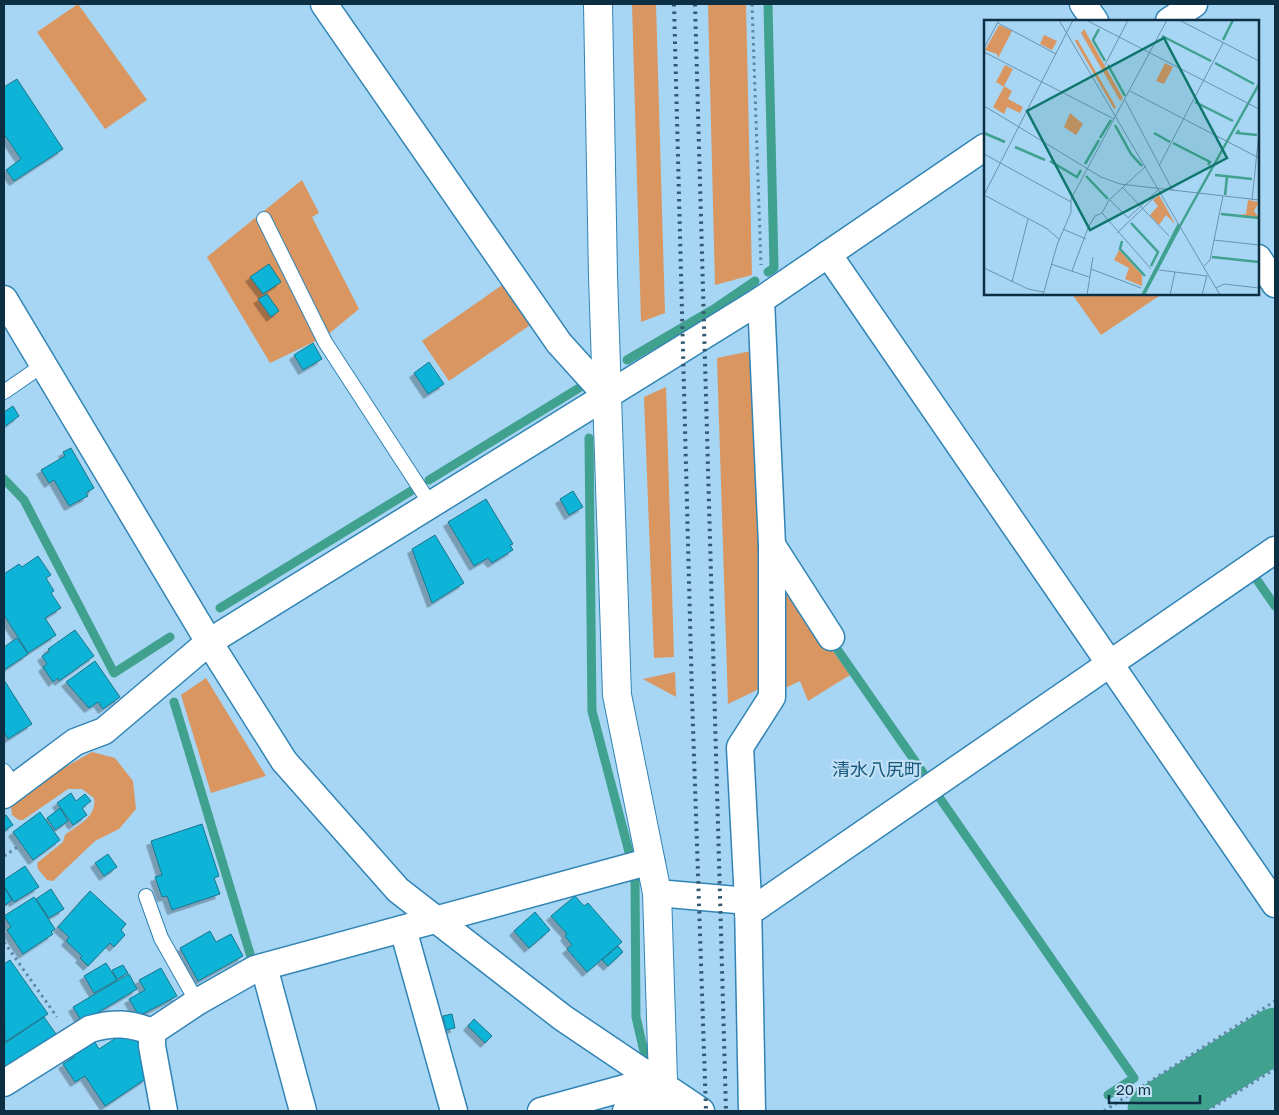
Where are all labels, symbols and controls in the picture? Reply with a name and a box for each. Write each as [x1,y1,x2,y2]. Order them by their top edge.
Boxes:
inset map [984,20,1259,295]
district label: 清水八尻町 [832,758,922,780]
scale bar [1109,1072,1200,1104]
text: 20 m [1116,1080,1151,1098]

